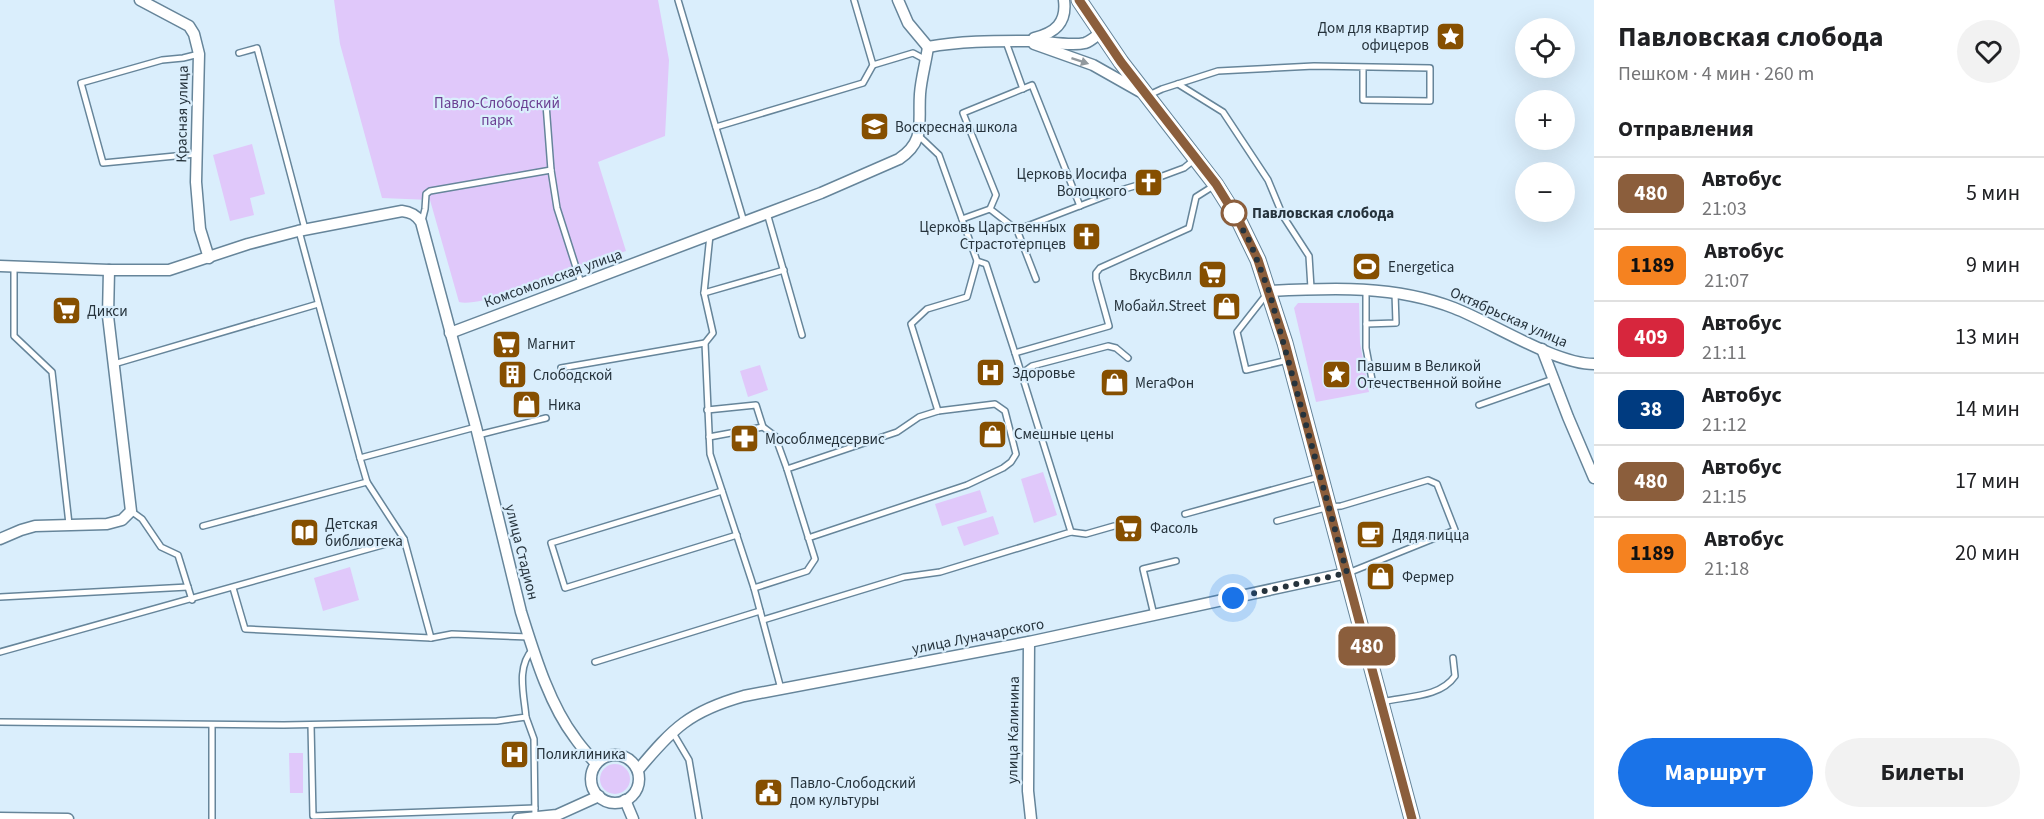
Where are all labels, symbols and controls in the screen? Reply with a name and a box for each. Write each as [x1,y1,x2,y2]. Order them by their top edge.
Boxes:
text: Павловская слобода [1618,17,1884,57]
place label: Дом для квартир офицеров [1317,18,1429,56]
map controls [1515,18,1575,222]
button: locate [1515,18,1575,78]
button: heart [1957,20,2020,83]
place icon: Дом для квартир офицеров [1434,21,1466,53]
one-way arrow [1071,57,1089,66]
text: Пешком · 4 мин · 260 m [1618,60,1814,88]
street label: Красная улица [171,65,194,163]
button: + [1515,90,1575,150]
park label: Павло-Слободский парк [434,93,560,131]
school or university icon: Воскресная школа [858,111,890,143]
text: Отправления [1618,113,1754,145]
place label: Воскресная школа [895,117,1018,138]
button: − [1515,162,1575,222]
text: Автобус [1702,163,1782,195]
place label: Церковь Иосифа Волоцкого [1017,164,1127,202]
church icon: Церковь Иосифа Волоцкого [1132,167,1164,199]
text: 5 мин [1966,177,2020,209]
text: 480 [1634,178,1668,208]
text: 21:03 [1702,195,1747,223]
marker: Павловская слобода [1221,200,1247,226]
place label: Павловская слобода [1252,203,1394,224]
place label: Церковь Царственных Страстотерпцев [919,217,1066,255]
church icon: Церковь Царственных Страстотерпцев [1071,220,1103,252]
text: Автобус [1704,235,1784,267]
street label: Комсомольская улица [481,244,625,313]
text: 9 мин [1966,249,2020,281]
text: 1189 [1630,250,1674,280]
sports icon: Energetica [1351,251,1383,283]
place label: Energetica [1388,257,1454,278]
supermarket icon: ВкусВилл [1197,259,1229,291]
place label: ВкусВилл [1129,265,1192,286]
text: 21:07 [1704,267,1749,295]
street label: Октябрьская улица [1447,282,1571,353]
shop icon: Мобайл.Street [1211,290,1243,322]
supermarket icon: Дикси [50,295,82,327]
place label: Мобайл.Street [1114,296,1206,317]
place label: Дикси [87,301,128,322]
text: Автобус [1702,307,1782,339]
text: 13 мин [1955,321,2020,353]
text: 409 [1634,322,1668,352]
supermarket icon: Магнит [490,328,522,360]
place label: Магнит [527,334,576,355]
text: 21:11 [1702,339,1747,367]
place label: Павшим в Великой Отечественной войне [1357,356,1501,394]
hospital icon: Здоровье [975,357,1007,389]
building icon: Слободской [496,359,528,391]
place icon: Павшим в Великой Отечественной войне [1320,359,1352,391]
place label: Здоровье [1012,363,1075,384]
place label: Слободской [533,365,613,386]
shop icon: МегаФон [1098,367,1130,399]
place label: МегаФон [1135,373,1194,394]
text: Автобус [1702,379,1782,411]
shop icon: Ника [511,389,543,421]
text: 14 мин [1955,393,2020,425]
text: 38 [1640,394,1662,424]
place label: Ника [548,395,581,416]
text: 21:12 [1702,411,1747,439]
shop icon: Смешные цены [977,418,1009,450]
pharmacy icon: Мособлмедсервис [728,423,760,455]
place label: Смешные цены [1014,424,1114,445]
place label: Мособлмедсервис [765,429,885,450]
text: Автобус [1702,451,1782,483]
text: 17 мин [1955,465,2020,497]
text: 480 [1634,466,1668,496]
text: 21:15 [1702,483,1747,511]
street label: улица Стадион [500,502,544,602]
supermarket icon: Фасоль [1113,512,1145,544]
place label: Детская библиотека [325,514,403,552]
library icon: Детская библиотека [288,517,320,549]
place label: Фасоль [1150,518,1198,539]
cafe icon: Дядя пицца [1355,519,1387,551]
text: Автобус [1704,523,1784,555]
place label: Дядя пицца [1392,525,1469,546]
text: 20 мин [1955,537,2020,569]
text: 1189 [1630,538,1674,568]
text: 21:18 [1704,555,1749,583]
shop icon: Фермер [1365,561,1397,593]
place label: Фермер [1402,567,1454,588]
your location [1218,583,1248,613]
street label: улица Луначарского [910,613,1046,660]
line badge: 480 [1332,626,1402,666]
text: 480 [1350,631,1384,661]
street label: улица Калинина [1002,676,1025,784]
hospital icon: Поликлиника [499,738,531,770]
button: Маршрут [1618,738,1813,807]
button: Билеты [1825,738,2020,807]
place label: Поликлиника [536,744,626,765]
place label: Павло-Слободский дом культуры [790,773,916,811]
public building icon: Павло-Слободский дом культуры [753,776,785,808]

